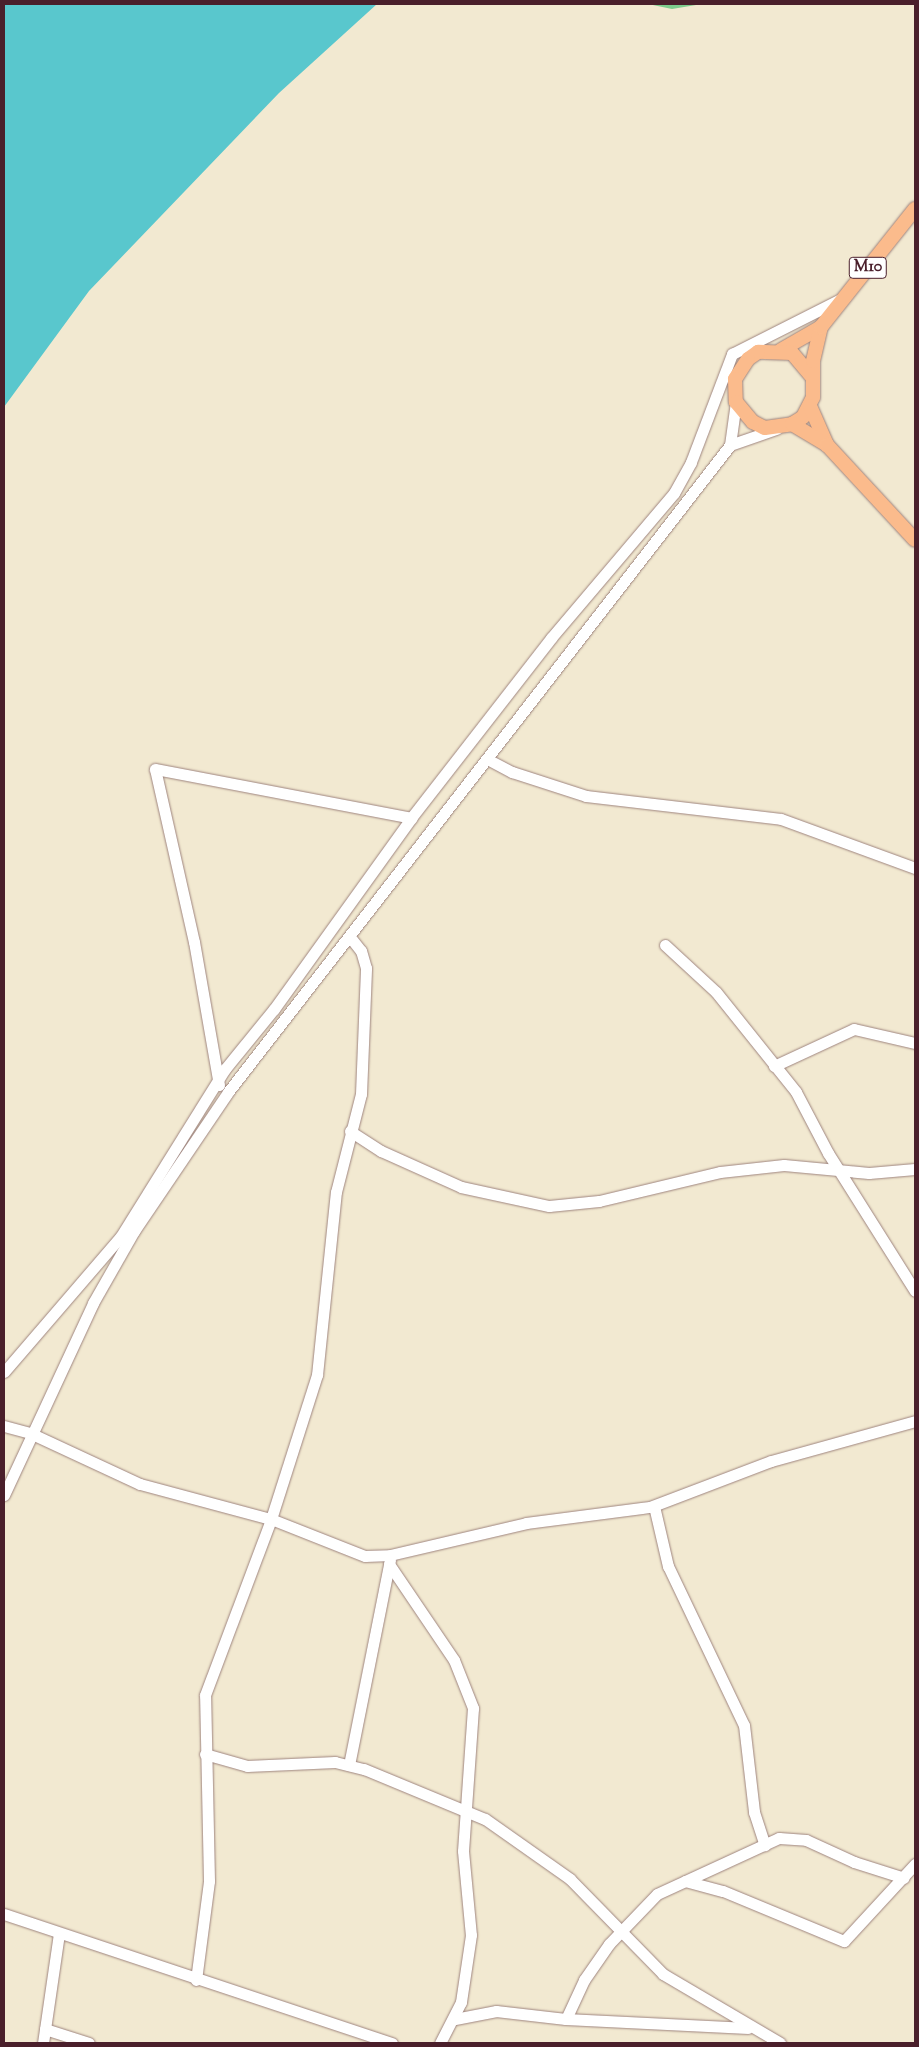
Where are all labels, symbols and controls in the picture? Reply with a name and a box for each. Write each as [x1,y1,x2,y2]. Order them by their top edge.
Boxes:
road number: M10 [848,254,888,282]

